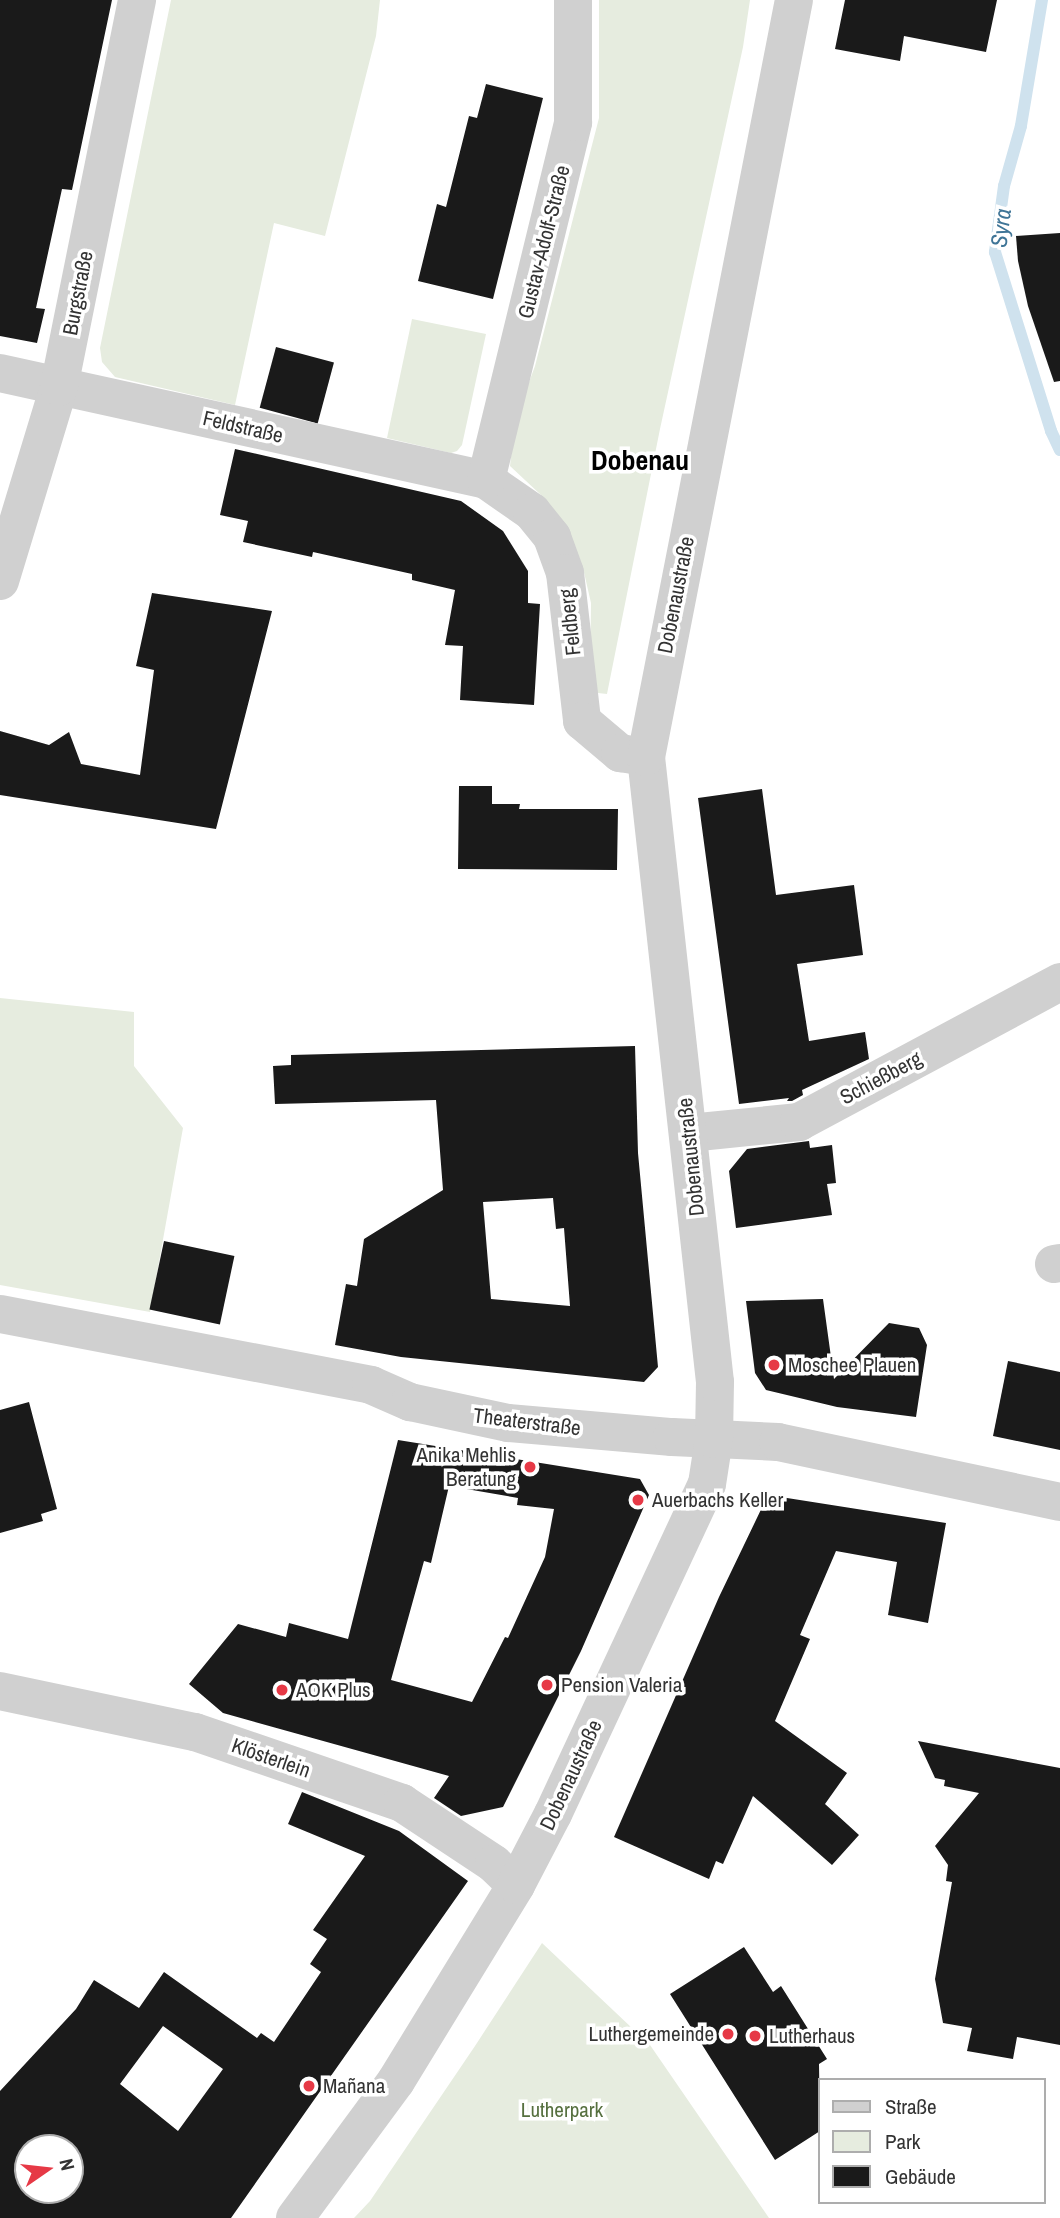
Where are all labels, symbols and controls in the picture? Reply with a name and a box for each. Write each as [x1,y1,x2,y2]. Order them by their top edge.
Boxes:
street label: Gustav-Adolf-Straße [513,163,575,321]
water label: Syra [985,207,1017,249]
street label: Burgstraße [58,249,98,337]
street label: Feldstraße [200,406,286,448]
district label: Dobenau [591,443,689,477]
street label: Dobenaustraße [652,534,700,656]
street label: Feldberg [554,587,586,657]
street label: Schießberg [836,1046,926,1110]
street label: Dobenaustraße [672,1097,710,1217]
place label: Moschee Plauen [788,1352,916,1378]
marker: Moschee Plauen [766,1357,782,1373]
street label: Theaterstraße [472,1403,582,1441]
place label: Anika Mehlis Beratung [416,1442,516,1492]
marker: Anika Mehlis Beratung [522,1459,538,1475]
place label: Auerbachs Keller [652,1487,783,1513]
marker: Auerbachs Keller [630,1492,646,1508]
place label: Pension Valeria [561,1672,682,1698]
place label: AOK Plus [296,1677,371,1703]
marker: Pension Valeria [539,1677,555,1693]
marker: AOK Plus [274,1682,290,1698]
street label: Dobenaustraße [534,1716,608,1834]
street label: Klösterlein [228,1733,314,1783]
place label: Luthergemeinde [589,2021,714,2047]
place label: Lutherhaus [769,2023,855,2049]
marker: Luthergemeinde [720,2026,736,2042]
marker: Lutherhaus [747,2028,763,2044]
place label: Mañana [323,2073,385,2099]
marker: Mañana [301,2078,317,2094]
legend [818,2078,1046,2204]
text: Straße [885,2092,937,2121]
park label: Lutherpark [521,2097,603,2123]
text: Park [885,2127,920,2156]
north arrow [14,2134,84,2204]
text: N [53,2156,81,2173]
text: Gebäude [885,2162,956,2191]

